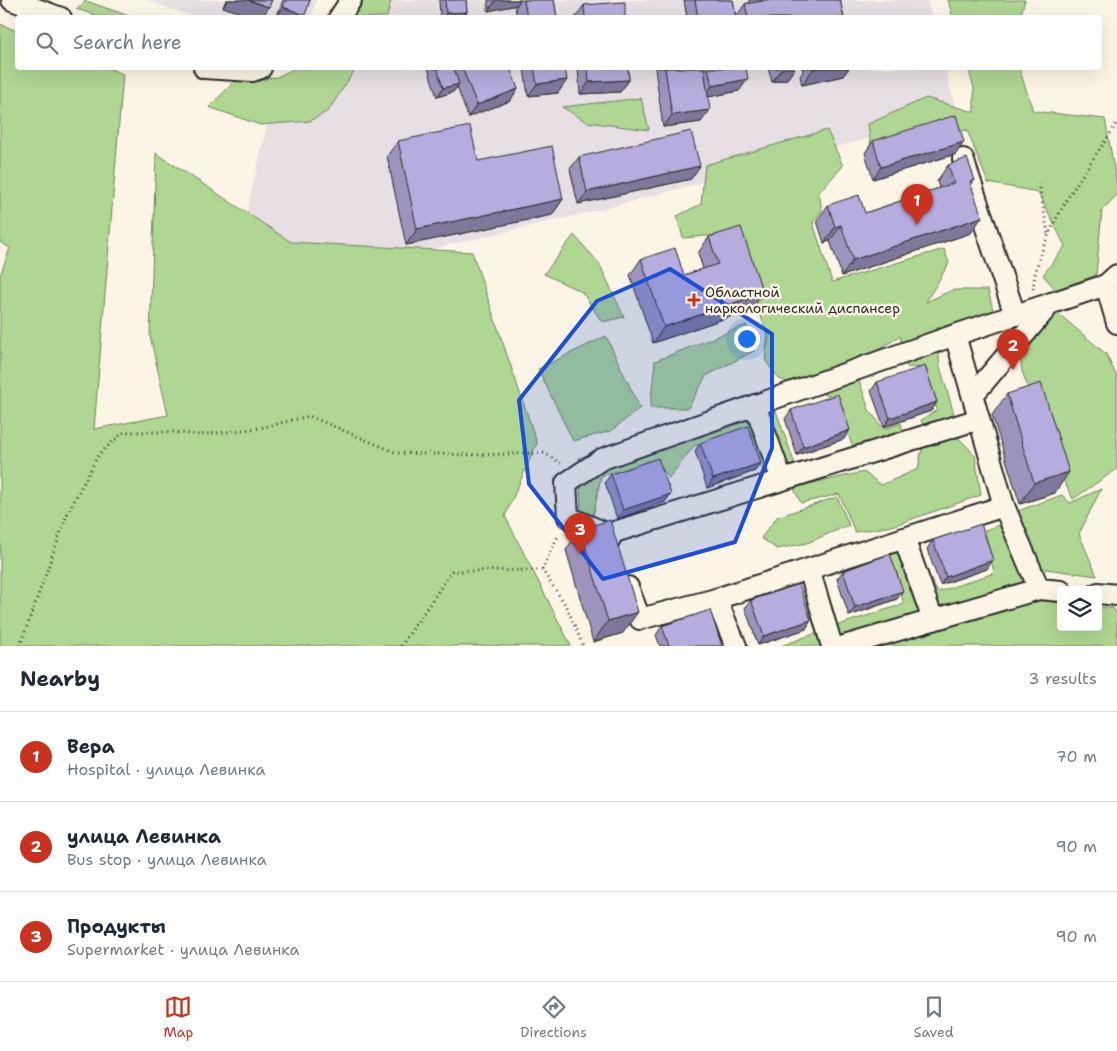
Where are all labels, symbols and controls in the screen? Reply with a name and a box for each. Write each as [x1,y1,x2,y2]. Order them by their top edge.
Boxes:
search box [15,15,1102,70]
icon: search [33,29,61,57]
text: Search here [73,30,182,55]
pin: 1 [901,184,933,225]
place label: Областной наркологический диспансер [705,283,900,317]
marker: Областной наркологический диспансер [687,293,701,307]
your location [734,326,760,352]
pin: 2 [997,329,1029,370]
pin: 3 [564,513,596,554]
map controls [1057,586,1102,631]
button: layers [1057,586,1102,631]
text: Nearby [20,665,100,693]
text: 3 results [1028,668,1097,689]
text: Вера [67,734,115,759]
text: 1 [32,746,40,767]
text: 70 m [1056,746,1097,767]
text: Hospital · улица Левинка [67,759,265,780]
text: улица Левинка [67,824,221,849]
text: 2 [30,836,42,857]
text: 90 m [1056,836,1097,857]
text: Bus stop · улица Левинка [67,849,267,870]
text: Продукты [67,914,166,939]
text: 3 [30,926,42,947]
text: 90 m [1056,926,1097,947]
text: Supermarket · улица Левинка [67,939,300,960]
tab: Map [163,993,193,1041]
tab: Directions [520,993,587,1041]
tab: Saved [914,993,954,1041]

